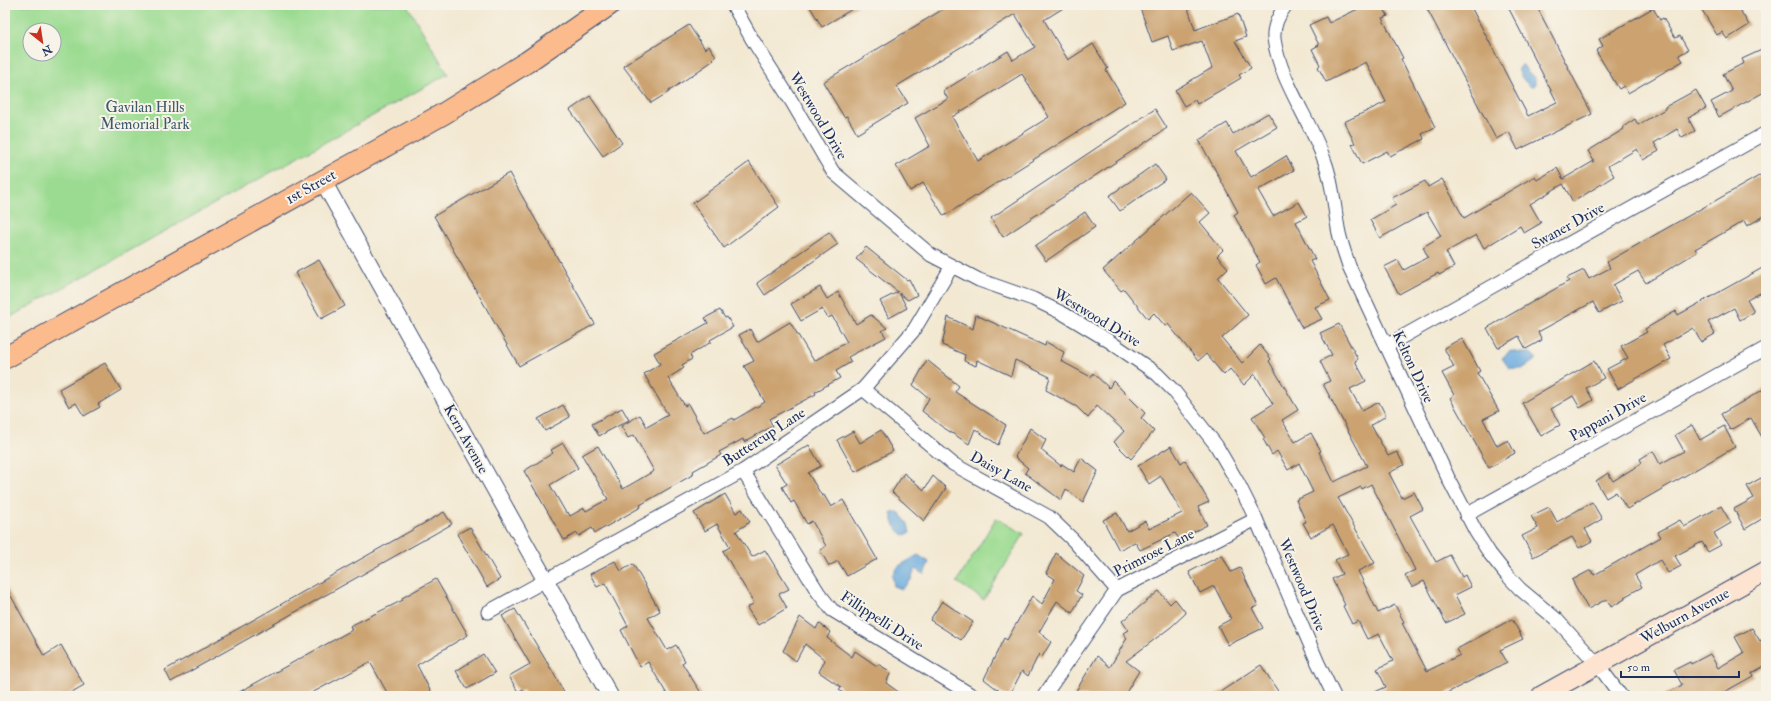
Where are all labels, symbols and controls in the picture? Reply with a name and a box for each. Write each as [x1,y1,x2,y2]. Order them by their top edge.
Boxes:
north arrow [22,22,62,62]
text: N [38,42,55,59]
street label: Westwood Drive [784,68,852,163]
park label: Gavilan Hills Memorial Park [100,98,190,134]
street label: 1st Street [282,165,340,209]
street label: Swaner Drive [1528,198,1608,254]
street label: Westwood Drive [1049,284,1144,352]
street label: Kelton Drive [1388,328,1438,406]
street label: Pappani Drive [1566,388,1650,447]
street label: Kern Avenue [439,401,493,477]
street label: Buttercup Lane [719,403,809,472]
street label: Daisy Lane [967,447,1035,497]
street label: Primrose Lane [1110,525,1198,581]
street label: Westwood Drive [1274,535,1330,634]
street label: Welburn Avenue [1636,584,1733,649]
street label: Fillippelli Drive [836,587,927,656]
scale bar [1621,653,1739,679]
text: 50 m [1627,660,1651,675]

